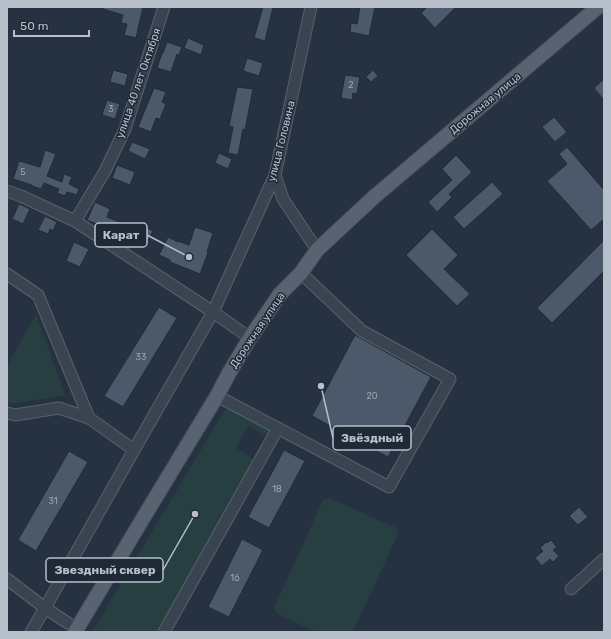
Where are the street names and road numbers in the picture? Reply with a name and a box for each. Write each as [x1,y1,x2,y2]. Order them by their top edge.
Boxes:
street label: улица 40 лет Октября [114,26,163,140]
street label: Дорожная улица [447,70,524,137]
street label: улица Головина [265,99,298,183]
street label: Дорожная улица [227,290,288,371]

